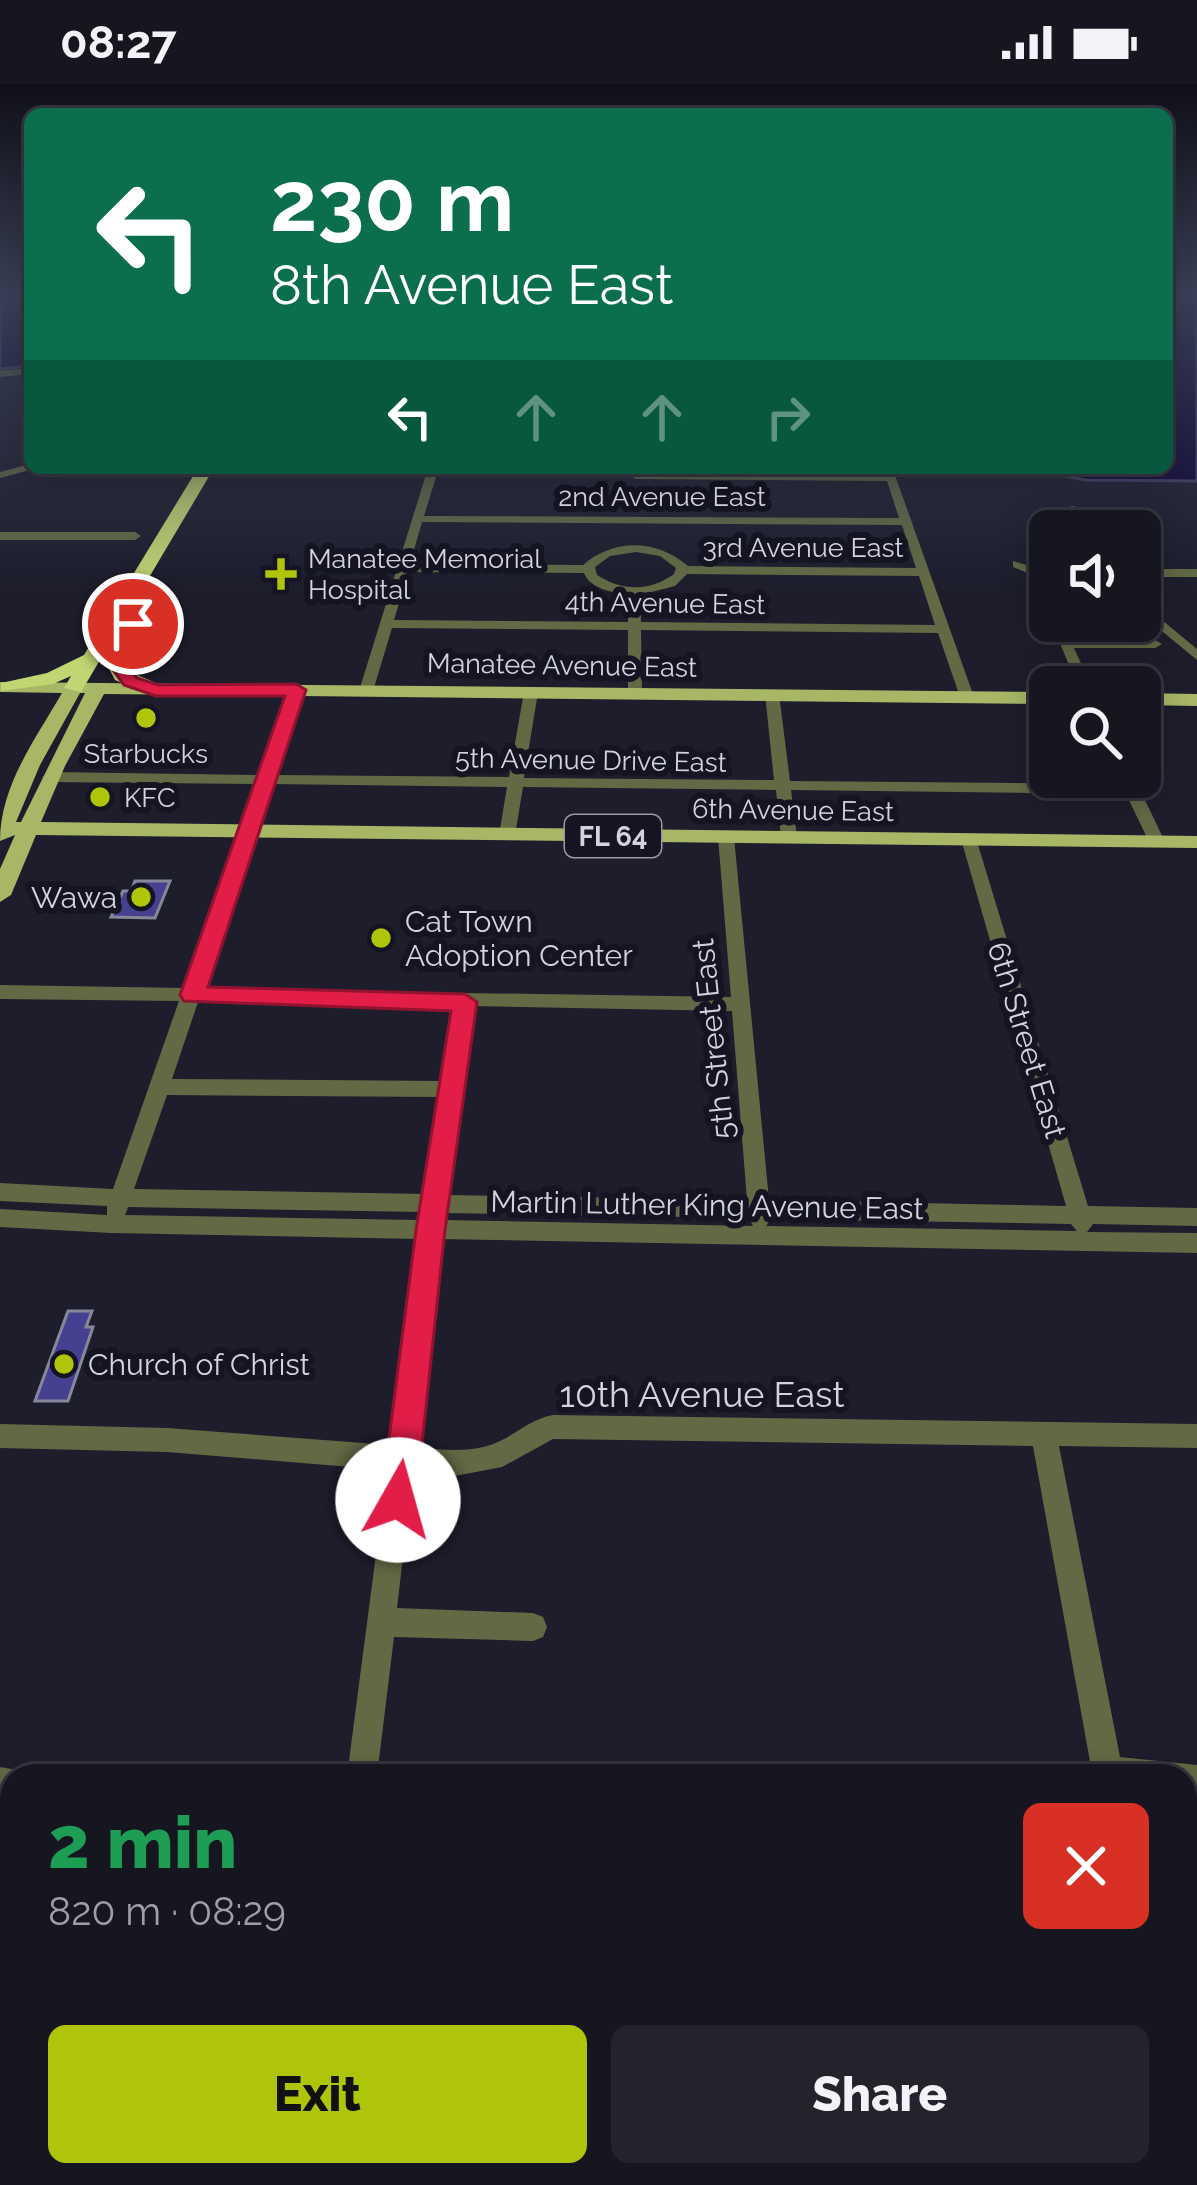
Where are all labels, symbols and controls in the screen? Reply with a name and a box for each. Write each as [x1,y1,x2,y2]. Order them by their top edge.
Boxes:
text: 08:27 [60,16,177,69]
text: 230 m [270,152,514,251]
icon: left [72,156,228,312]
text: 8th Avenue East [270,253,673,317]
icon: left [377,384,443,450]
icon: ahead [503,384,569,450]
icon: ahead [629,384,695,450]
icon: right [755,384,821,450]
street label: 2nd Avenue East [558,481,766,512]
map controls [1029,510,1161,798]
button: sound [1029,510,1161,642]
street label: 3rd Avenue East [702,532,904,563]
place label: Manatee Memorial Hospital [308,543,542,605]
marker: Manatee Memorial Hospital [265,558,297,590]
pin [82,573,184,675]
street label: 4th Avenue East [565,586,765,620]
icon: arrive [100,591,166,657]
street label: Manatee Avenue East [427,647,697,683]
button: search [1029,666,1161,798]
marker: Starbucks [133,705,159,731]
place label: Starbucks [84,738,208,769]
street label: 5th Avenue Drive East [455,742,727,778]
place label: KFC [124,782,175,813]
marker: KFC [87,784,113,810]
street label: 6th Avenue East [692,793,894,827]
road number: FL 64 [565,815,661,857]
place label: Wawa [31,880,117,915]
marker: Wawa [128,884,154,910]
place label: Cat Town Adoption Center [405,904,633,973]
marker: Cat Town Adoption Center [368,925,394,951]
street label: 5th Street East [685,937,741,1141]
street label: 6th Street East [981,938,1073,1142]
street label: Martin Luther King Avenue East [490,1184,924,1226]
place label: Church of Christ [88,1347,310,1382]
marker: Church of Christ [51,1351,77,1377]
street label: 10th Avenue East [560,1373,844,1415]
position arrow [335,1437,461,1563]
text: 2 min [48,1800,237,1885]
button: close [1023,1803,1149,1929]
text: 820 m · 08:29 [48,1888,286,1934]
button: Exit [48,2025,587,2163]
button: Share [611,2025,1149,2163]

